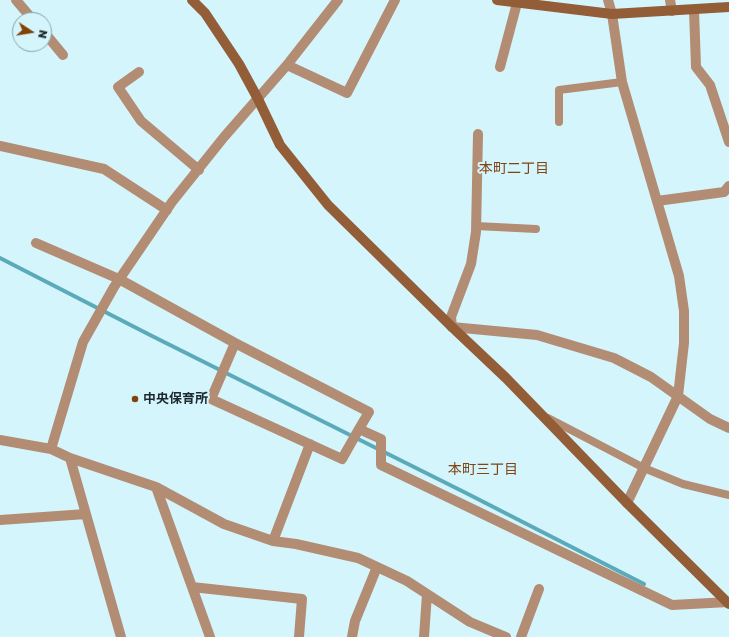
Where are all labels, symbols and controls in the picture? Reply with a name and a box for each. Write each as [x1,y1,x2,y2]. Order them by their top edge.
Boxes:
north arrow [12,12,52,52]
text: N [36,29,50,40]
district label: 本町二丁目 [479,161,549,177]
place label: 中央保育所 [143,391,208,407]
marker: 中央保育所 [130,394,140,404]
district label: 本町三丁目 [448,462,518,478]

